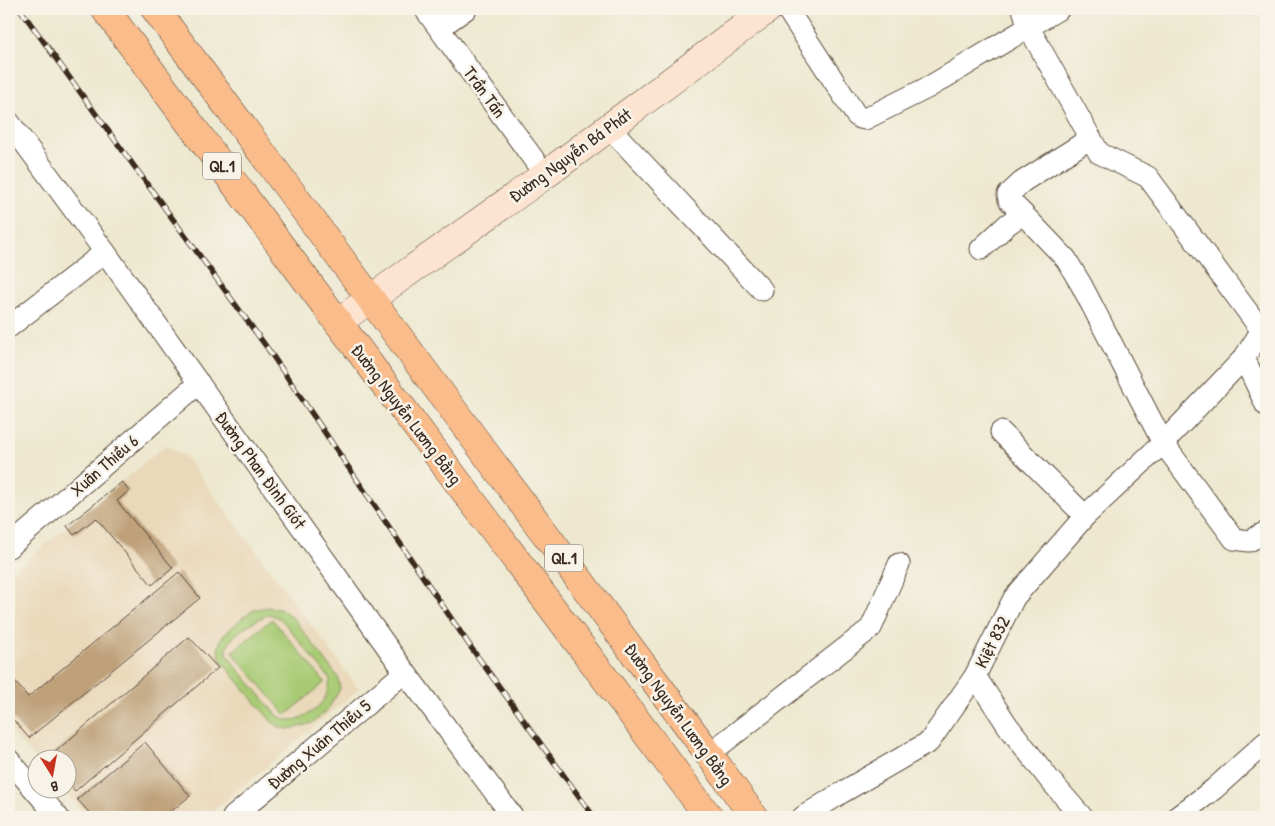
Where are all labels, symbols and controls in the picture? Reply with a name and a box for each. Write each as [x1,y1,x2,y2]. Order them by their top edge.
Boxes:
street label: Trần Tấn [458,61,512,123]
street label: Đường Nguyễn Bá Phát [503,101,637,208]
road number: QL.1 [203,153,241,180]
street label: Đường Nguyễn Lương Bằng [346,338,468,490]
street label: Đường Phan Đình Giót [210,406,313,535]
street label: Xuân Thiều 6 [64,428,144,502]
road number: QL.1 [545,544,583,572]
street label: Kiệt 832 [968,611,1016,672]
street label: Đường Nguyễn Lương Bằng [619,638,739,790]
street label: Đường Xuân Thiều 5 [262,693,376,795]
north arrow [28,748,78,798]
text: B [49,777,60,797]

